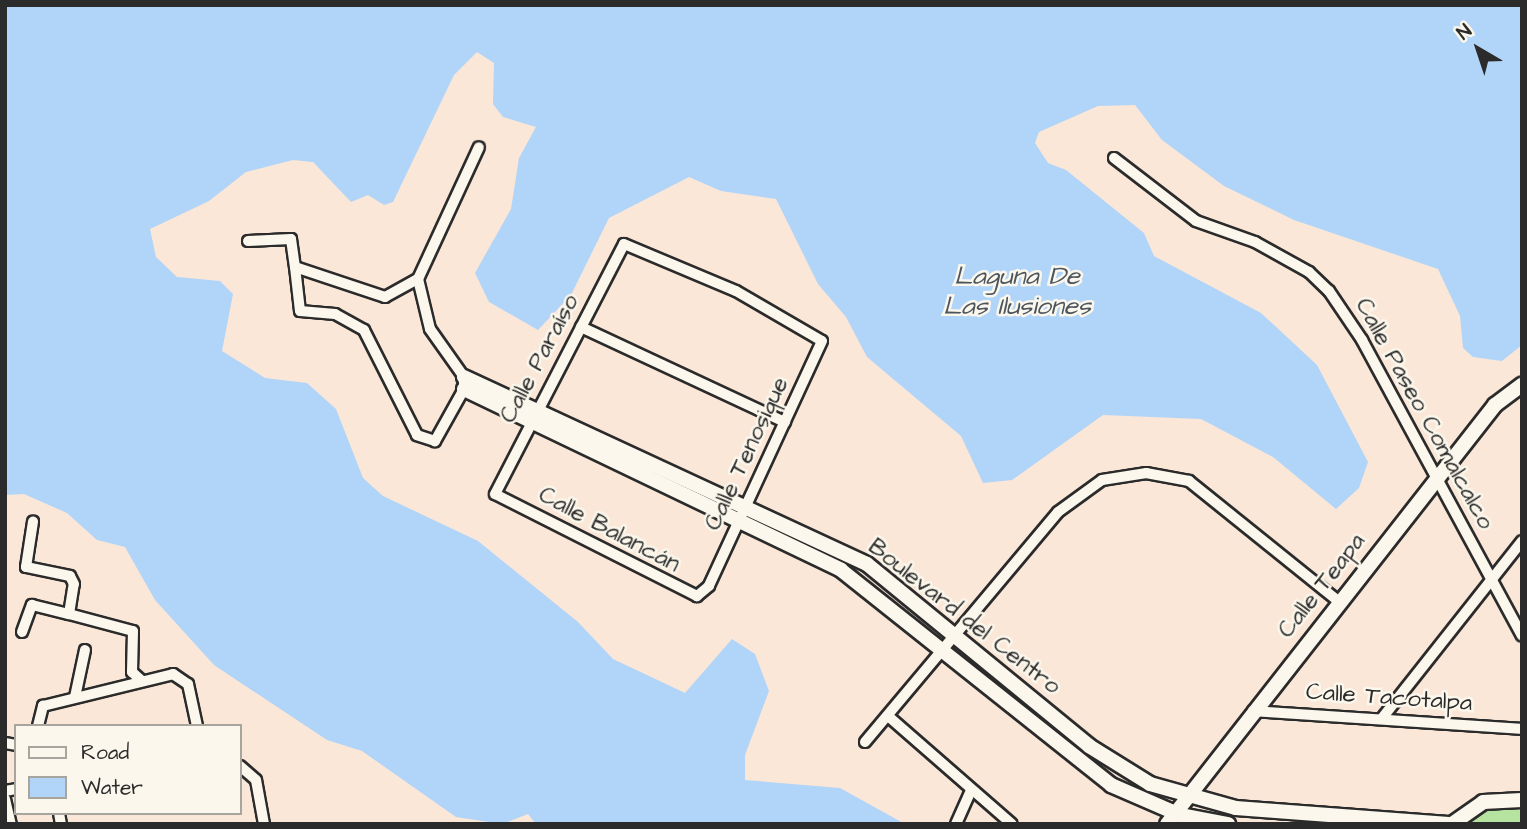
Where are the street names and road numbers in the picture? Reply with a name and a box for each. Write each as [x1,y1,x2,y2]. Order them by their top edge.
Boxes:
street label: Calle Paraíso [494,290,586,428]
street label: Calle Paseo Comalcalco [1348,293,1500,535]
street label: Calle Tenosique [699,373,795,535]
street label: Calle Balancán [533,481,685,579]
street label: Calle Teapa [1272,528,1372,644]
street label: Boulevard del Centro [862,533,1066,701]
street label: Calle Tacotalpa [1305,678,1473,718]

